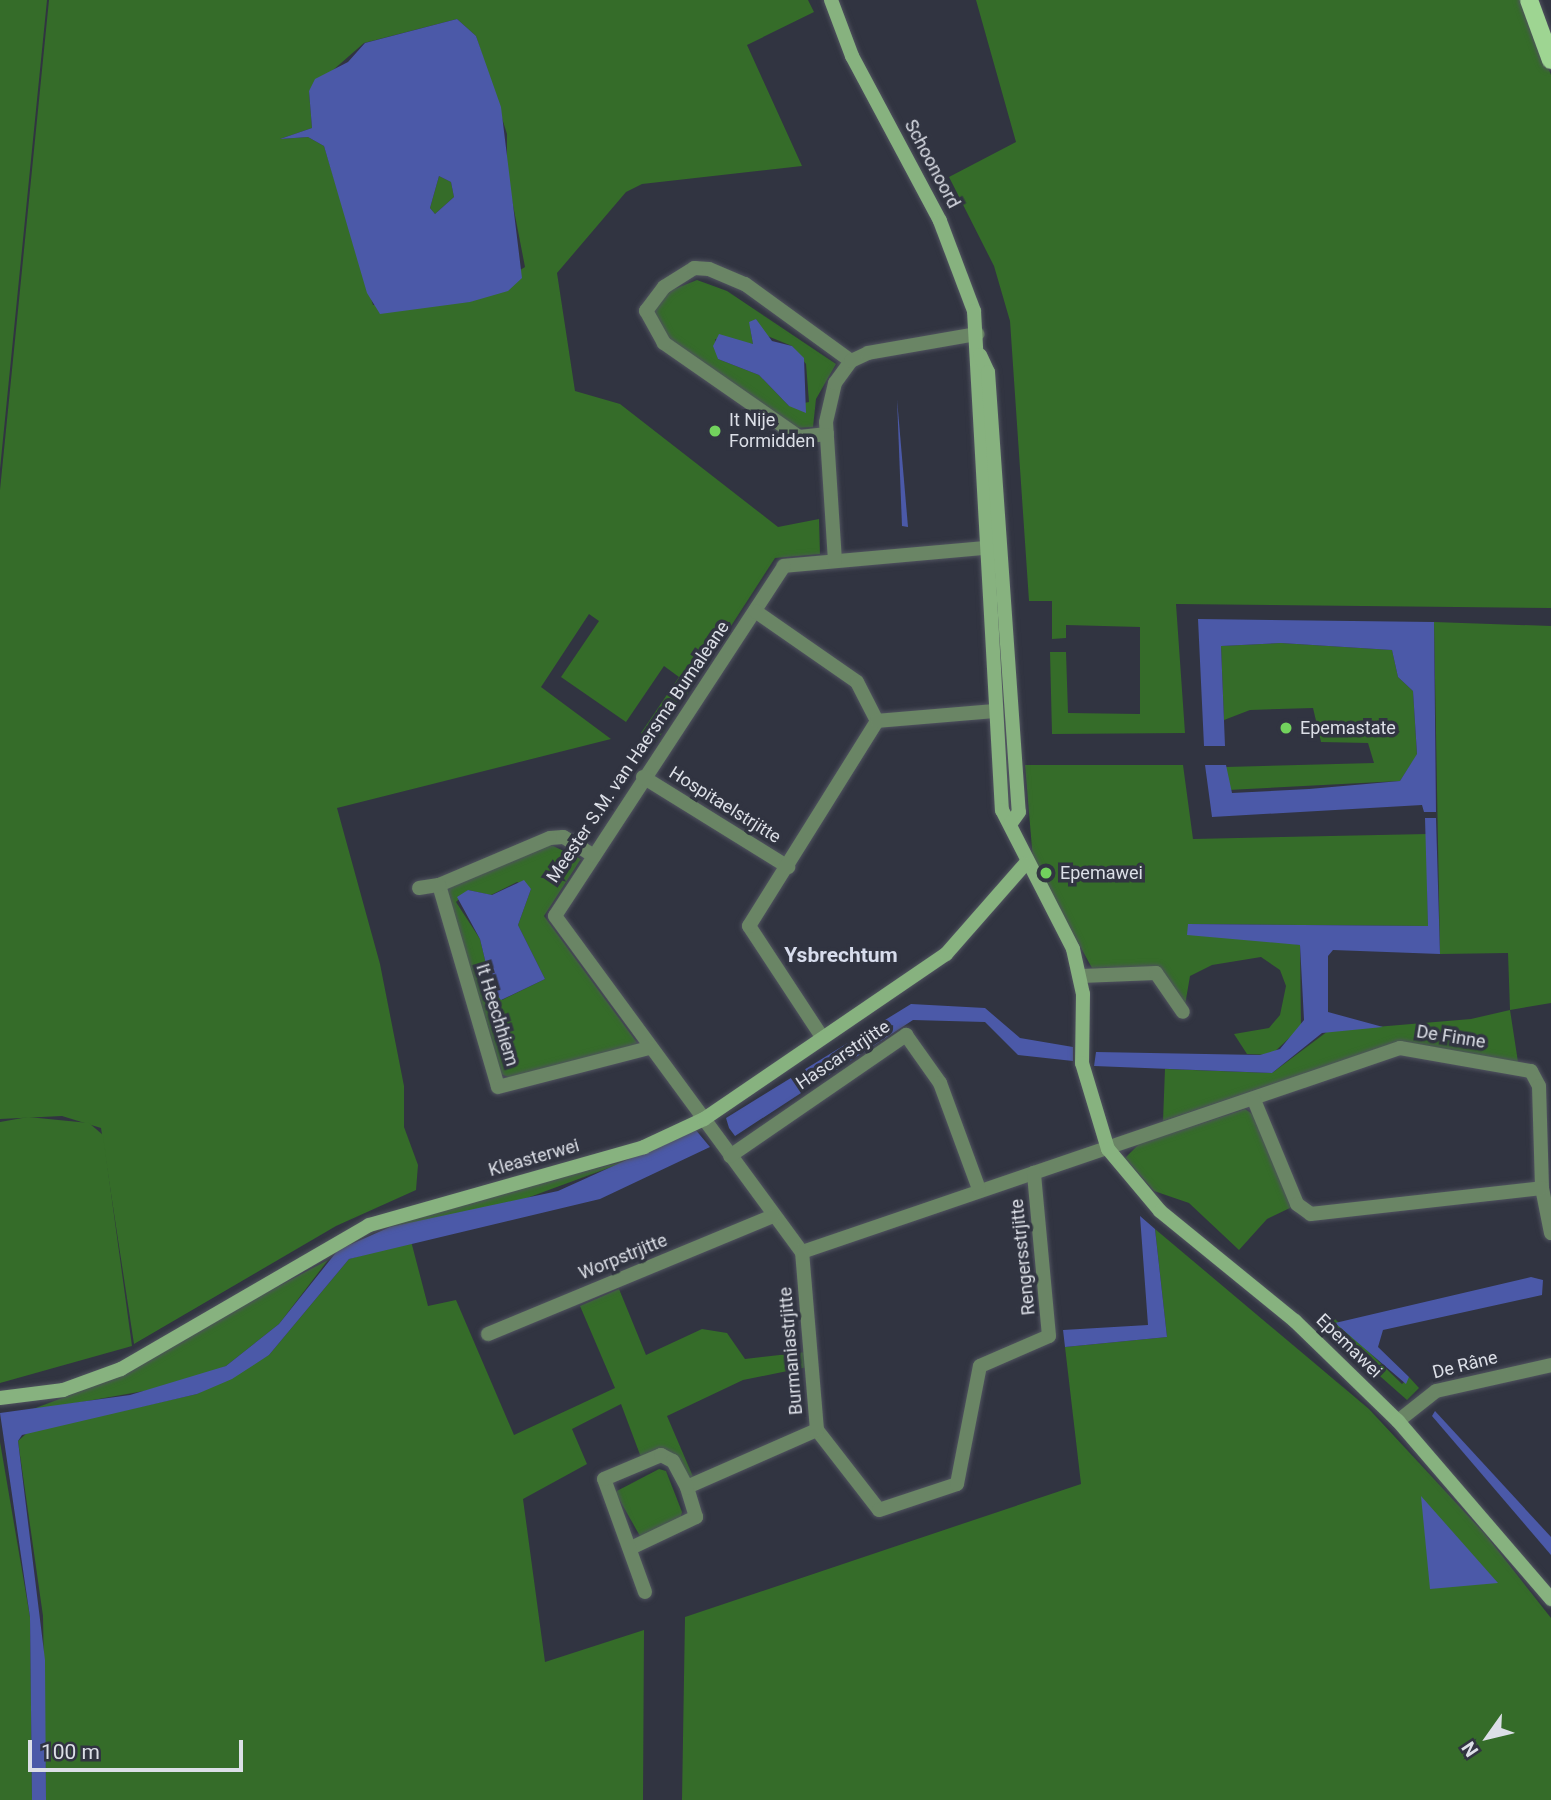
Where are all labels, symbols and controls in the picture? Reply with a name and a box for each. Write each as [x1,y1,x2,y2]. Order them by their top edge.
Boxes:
street label: Schoonoord [900,116,964,212]
place label: It Nije Formidden [729,410,815,452]
marker: It Nije Formidden [707,423,723,439]
street label: Meester S.M. van Haersma Bumaleane [542,617,734,887]
place label: Epemastate [1300,717,1396,739]
marker: Epemastate [1278,720,1294,736]
street label: Hospitaelstrjitte [665,762,785,848]
place label: Epemawei [1060,862,1143,884]
marker: Epemawei [1038,865,1054,881]
district label: Ysbrechtum [784,942,898,968]
street label: It Heechhiem [471,961,523,1069]
street label: Hascarstrjitte [792,1016,894,1094]
street label: De Finne [1415,1021,1487,1053]
street label: Kleasterwei [486,1135,582,1181]
street label: Rengersstrjitte [1006,1198,1040,1316]
street label: Worpstrjitte [576,1229,670,1285]
street label: Burmaniastrjitte [775,1286,807,1416]
street label: Epemawei [1312,1309,1386,1383]
street label: De Râne [1430,1347,1500,1383]
north arrow [1453,1702,1523,1772]
scale bar [32,1727,247,1771]
text: N [1457,1737,1483,1761]
text: 100 m [41,1740,100,1764]

